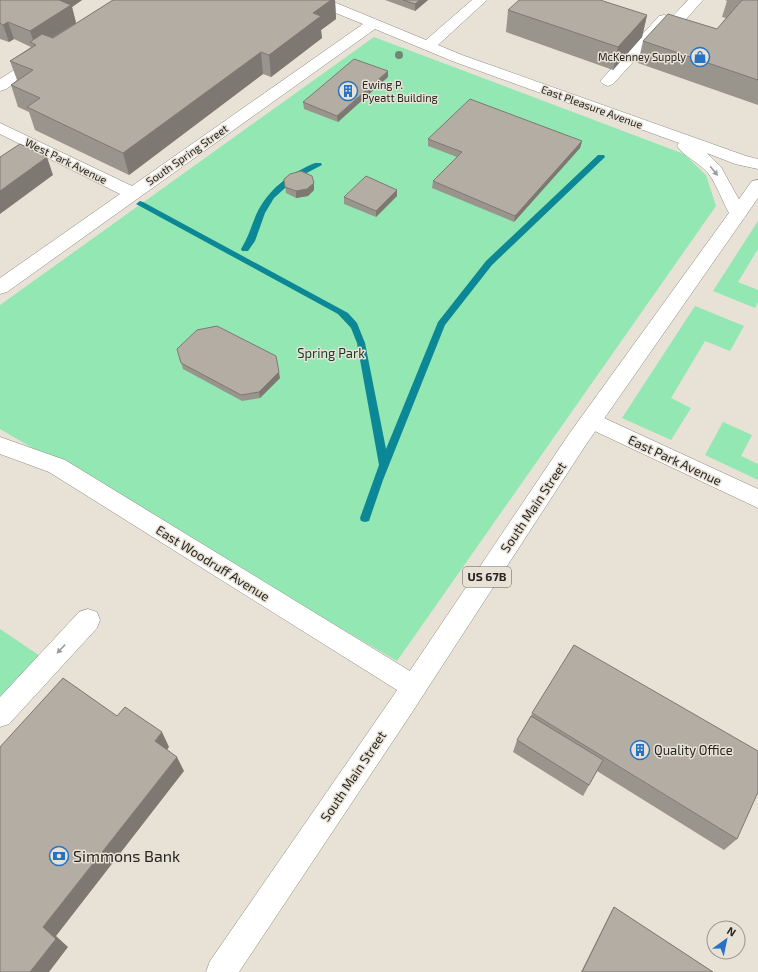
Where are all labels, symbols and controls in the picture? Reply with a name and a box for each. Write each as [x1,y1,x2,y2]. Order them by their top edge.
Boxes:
shop icon: McKenney Supply [689,46,711,68]
place label: McKenney Supply [598,50,686,63]
place label: Ewing P. Pyeatt Building [362,78,438,104]
building icon: Ewing P. Pyeatt Building [337,80,359,102]
street label: East Pleasure Avenue [540,82,645,131]
street label: South Spring Street [143,121,230,188]
street label: West Park Avenue [23,135,110,186]
one-way arrow [709,165,718,176]
park label: Spring Park [297,345,365,361]
street label: East Park Avenue [626,431,724,489]
street label: South Main Street [497,459,569,555]
street label: East Woodruff Avenue [153,521,273,605]
road number: US 67B [463,567,511,587]
one-way arrow [57,644,66,654]
street label: South Main Street [317,728,389,824]
building icon: Quality Office [629,739,651,761]
place label: Quality Office [654,742,733,758]
bank icon: Simmons Bank [48,845,70,867]
place label: Simmons Bank [73,846,180,865]
north arrow [706,920,746,960]
text: N [725,924,739,939]

